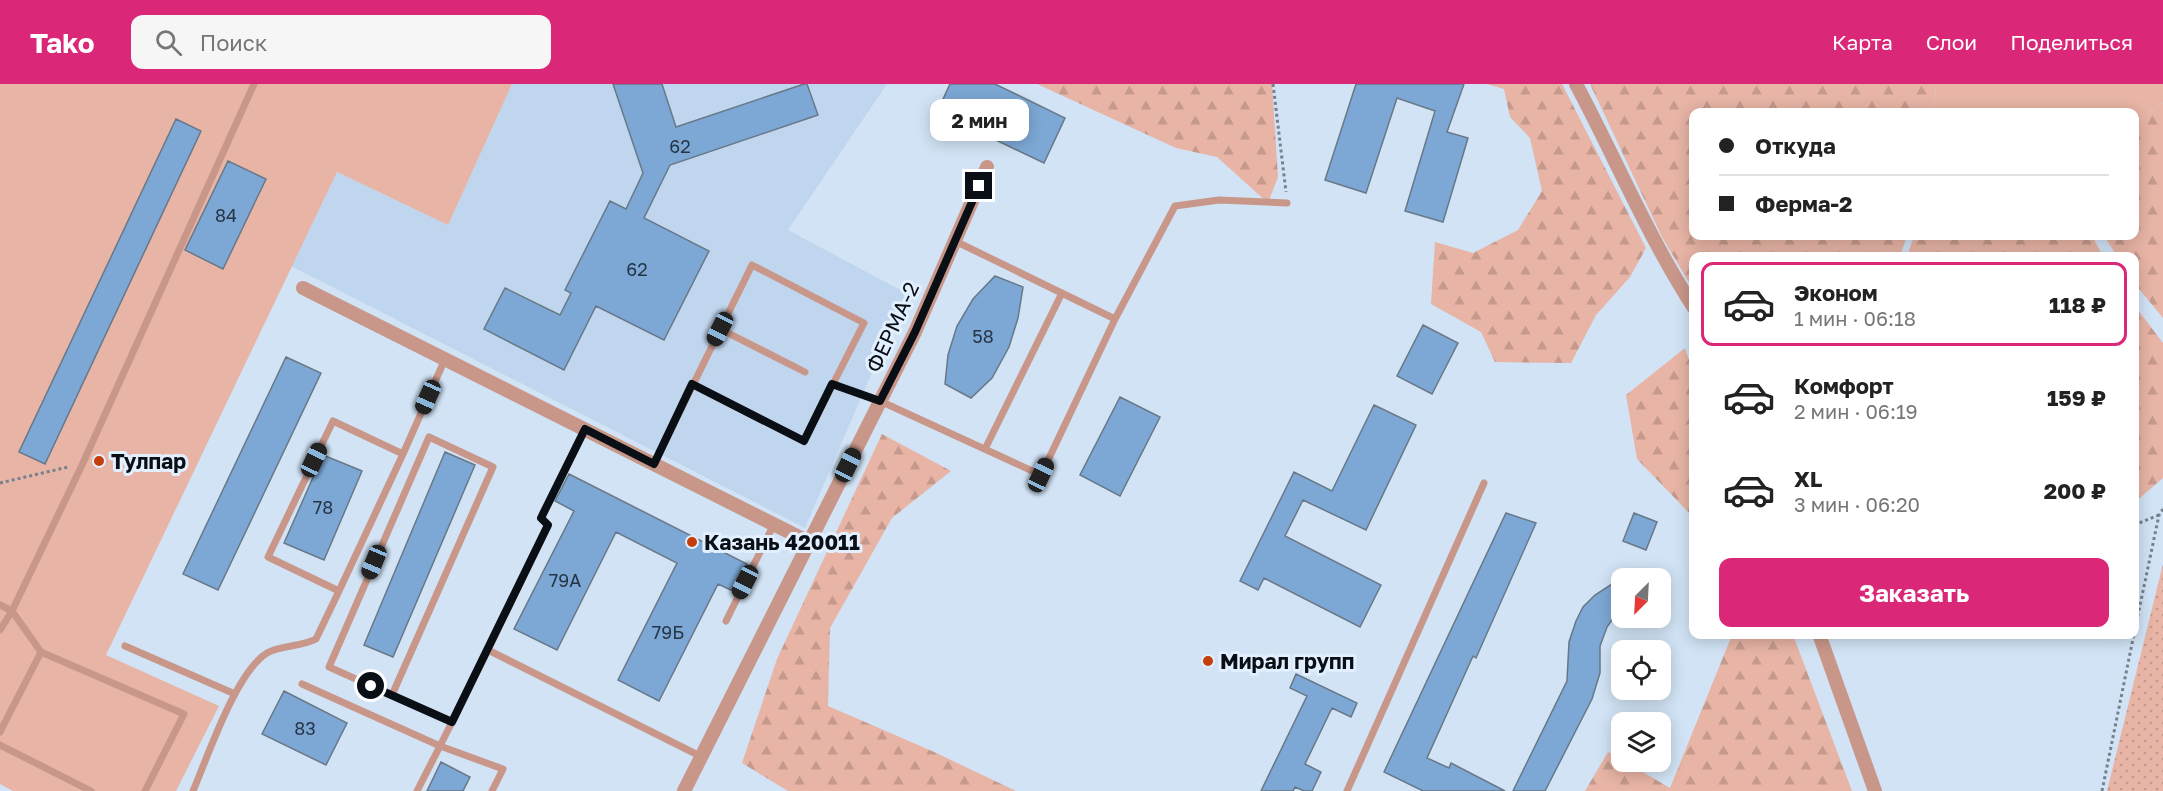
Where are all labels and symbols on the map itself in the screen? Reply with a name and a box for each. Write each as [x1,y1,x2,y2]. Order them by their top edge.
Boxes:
callout: 2 мин [930,99,1028,141]
house number: 62 [669,135,691,157]
route end [965,172,992,199]
house number: 84 [215,204,237,226]
house number: 62 [626,258,648,280]
street label: ФЕРМА-2 [860,278,924,376]
car [704,309,736,349]
house number: 58 [972,325,994,347]
car [412,377,444,417]
car [298,440,330,480]
car [832,445,864,485]
place label: Тулпар [111,448,186,474]
marker: Тулпар [92,454,106,468]
car [1025,455,1057,495]
house number: 78 [313,496,333,518]
place label: Казань 420011 [704,529,860,555]
marker: Казань 420011 [685,535,699,549]
car [359,542,389,582]
car [729,562,761,602]
north arrow [1611,568,1671,628]
house number: 79А [549,569,581,591]
house number: 79Б [652,621,684,643]
place label: Мирал групп [1220,648,1354,674]
marker: Мирал групп [1201,654,1215,668]
route start [357,672,384,699]
house number: 83 [294,717,316,739]

